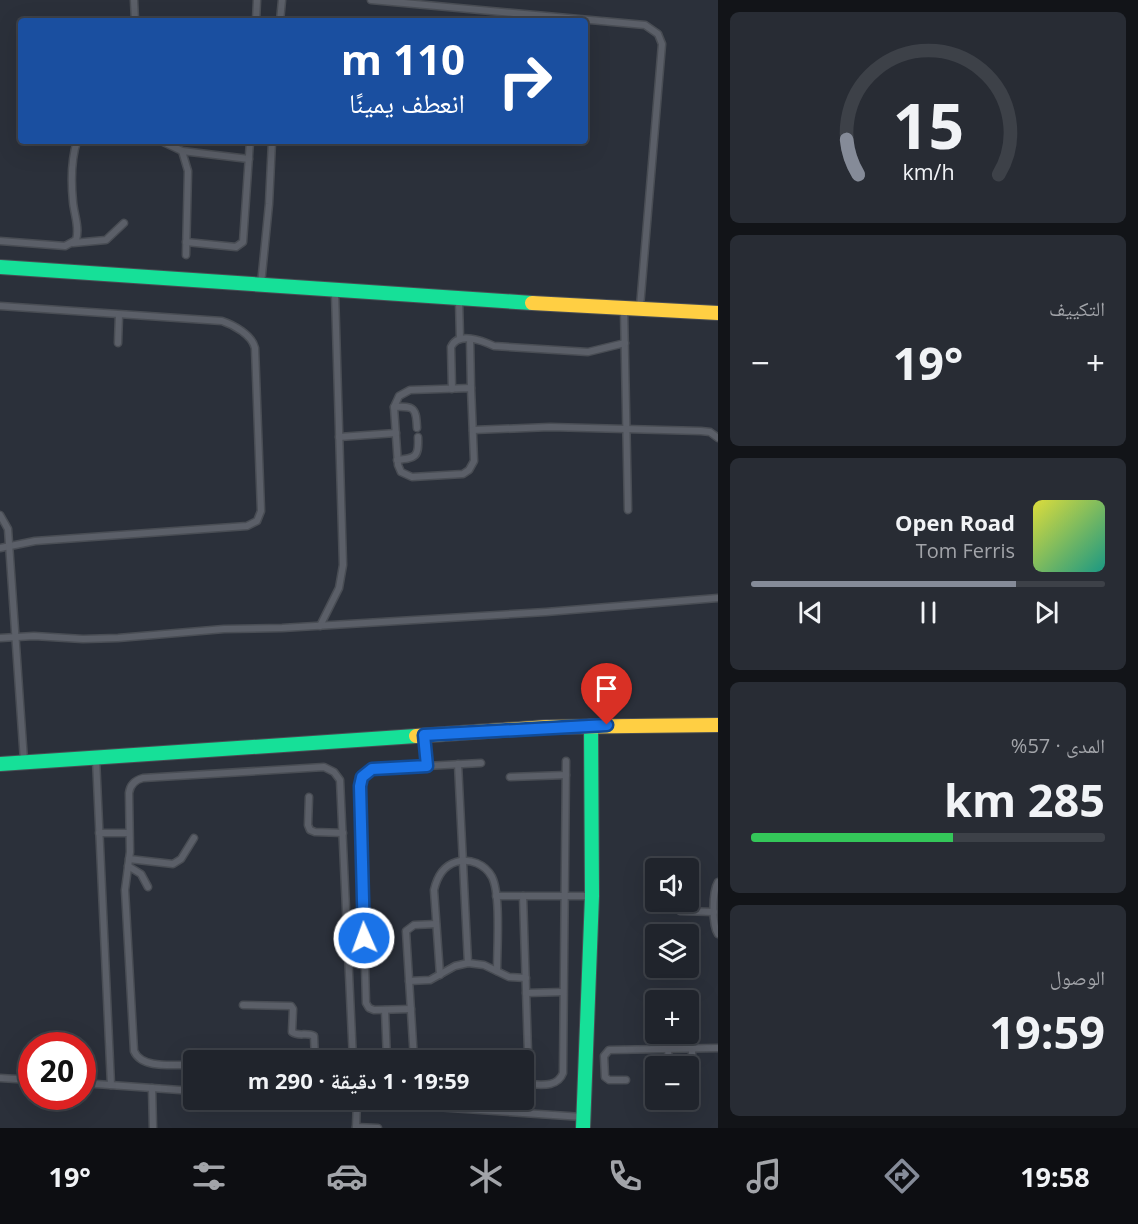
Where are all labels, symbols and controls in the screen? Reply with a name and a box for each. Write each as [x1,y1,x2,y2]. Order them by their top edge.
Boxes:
text: 110 m [341,30,465,87]
icon: right [486,42,564,120]
text: 15 [892,82,964,167]
text: انعطف يمينًا [349,84,465,121]
text: km/h [902,157,954,186]
text: التكييف [1049,295,1105,322]
text: 19° [893,332,963,393]
text: − [751,340,770,385]
text: + [1086,340,1105,385]
text: Open Road [895,507,1015,537]
text: Tom Ferris [916,537,1015,564]
icon: previous [794,596,827,629]
icon: pause [912,596,945,629]
icon: next [1030,596,1063,629]
pin [581,663,632,725]
icon: arrive [590,672,623,705]
text: المدى · 57% [1011,732,1105,759]
text: 285 km [944,769,1105,830]
map controls [645,858,699,1110]
button: sound [645,858,699,912]
position arrow [332,906,396,970]
button: layers [645,924,699,978]
text: الوصول [1050,964,1105,991]
button: + [645,990,699,1044]
text: 19:59 [989,1001,1105,1062]
speed limit sign: 20 [18,1032,96,1110]
button: − [645,1056,699,1110]
text: 19:59 · 1 دقيقة · 290 m [248,1065,469,1095]
icon: filters [188,1155,230,1197]
icon: car [326,1155,368,1197]
icon: climate [465,1155,507,1197]
icon: phone [604,1155,646,1197]
icon: music [743,1155,785,1197]
icon: directions [881,1155,923,1197]
text: 19° [48,1158,91,1195]
text: 19:58 [1020,1158,1090,1195]

